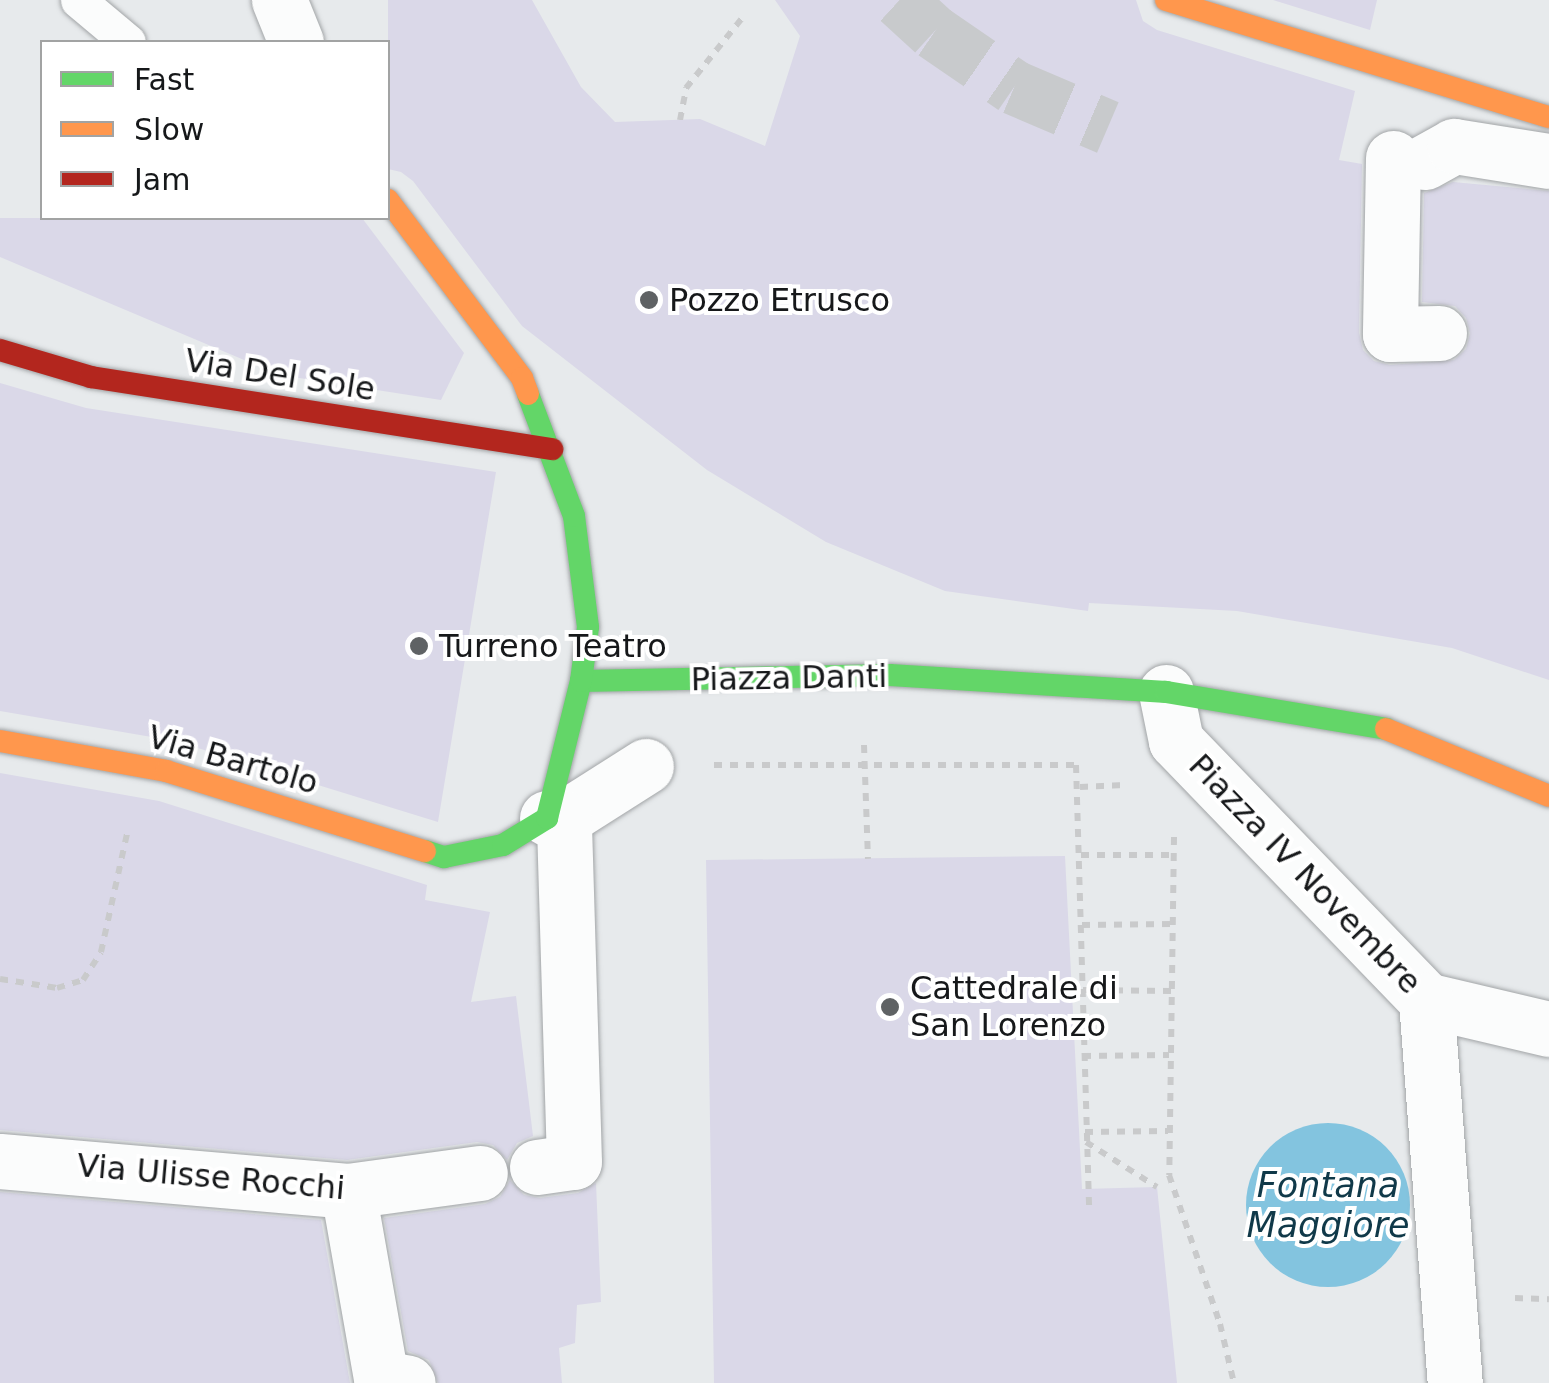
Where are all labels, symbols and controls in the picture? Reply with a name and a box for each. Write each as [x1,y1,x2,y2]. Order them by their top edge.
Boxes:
legend [40,40,390,220]
text: Fast [134,62,194,97]
text: Slow [134,112,204,147]
text: Jam [134,162,190,197]
place label: Pozzo Etrusco [669,281,890,319]
marker: Pozzo Etrusco [638,289,660,311]
street label: Via Del Sole [182,341,378,409]
place label: Turreno Teatro [439,627,667,665]
marker: Turreno Teatro [408,635,430,657]
street label: Piazza Danti [690,657,888,699]
street label: Via Bartolo [144,717,322,803]
street label: Piazza IV Novembre [1181,746,1429,1002]
place label: Cattedrale di San Lorenzo [910,970,1118,1045]
marker: Cattedrale di San Lorenzo [879,996,901,1018]
street label: Via Ulisse Rocchi [75,1146,347,1208]
water label: Fontana Maggiore [1246,1164,1410,1246]

